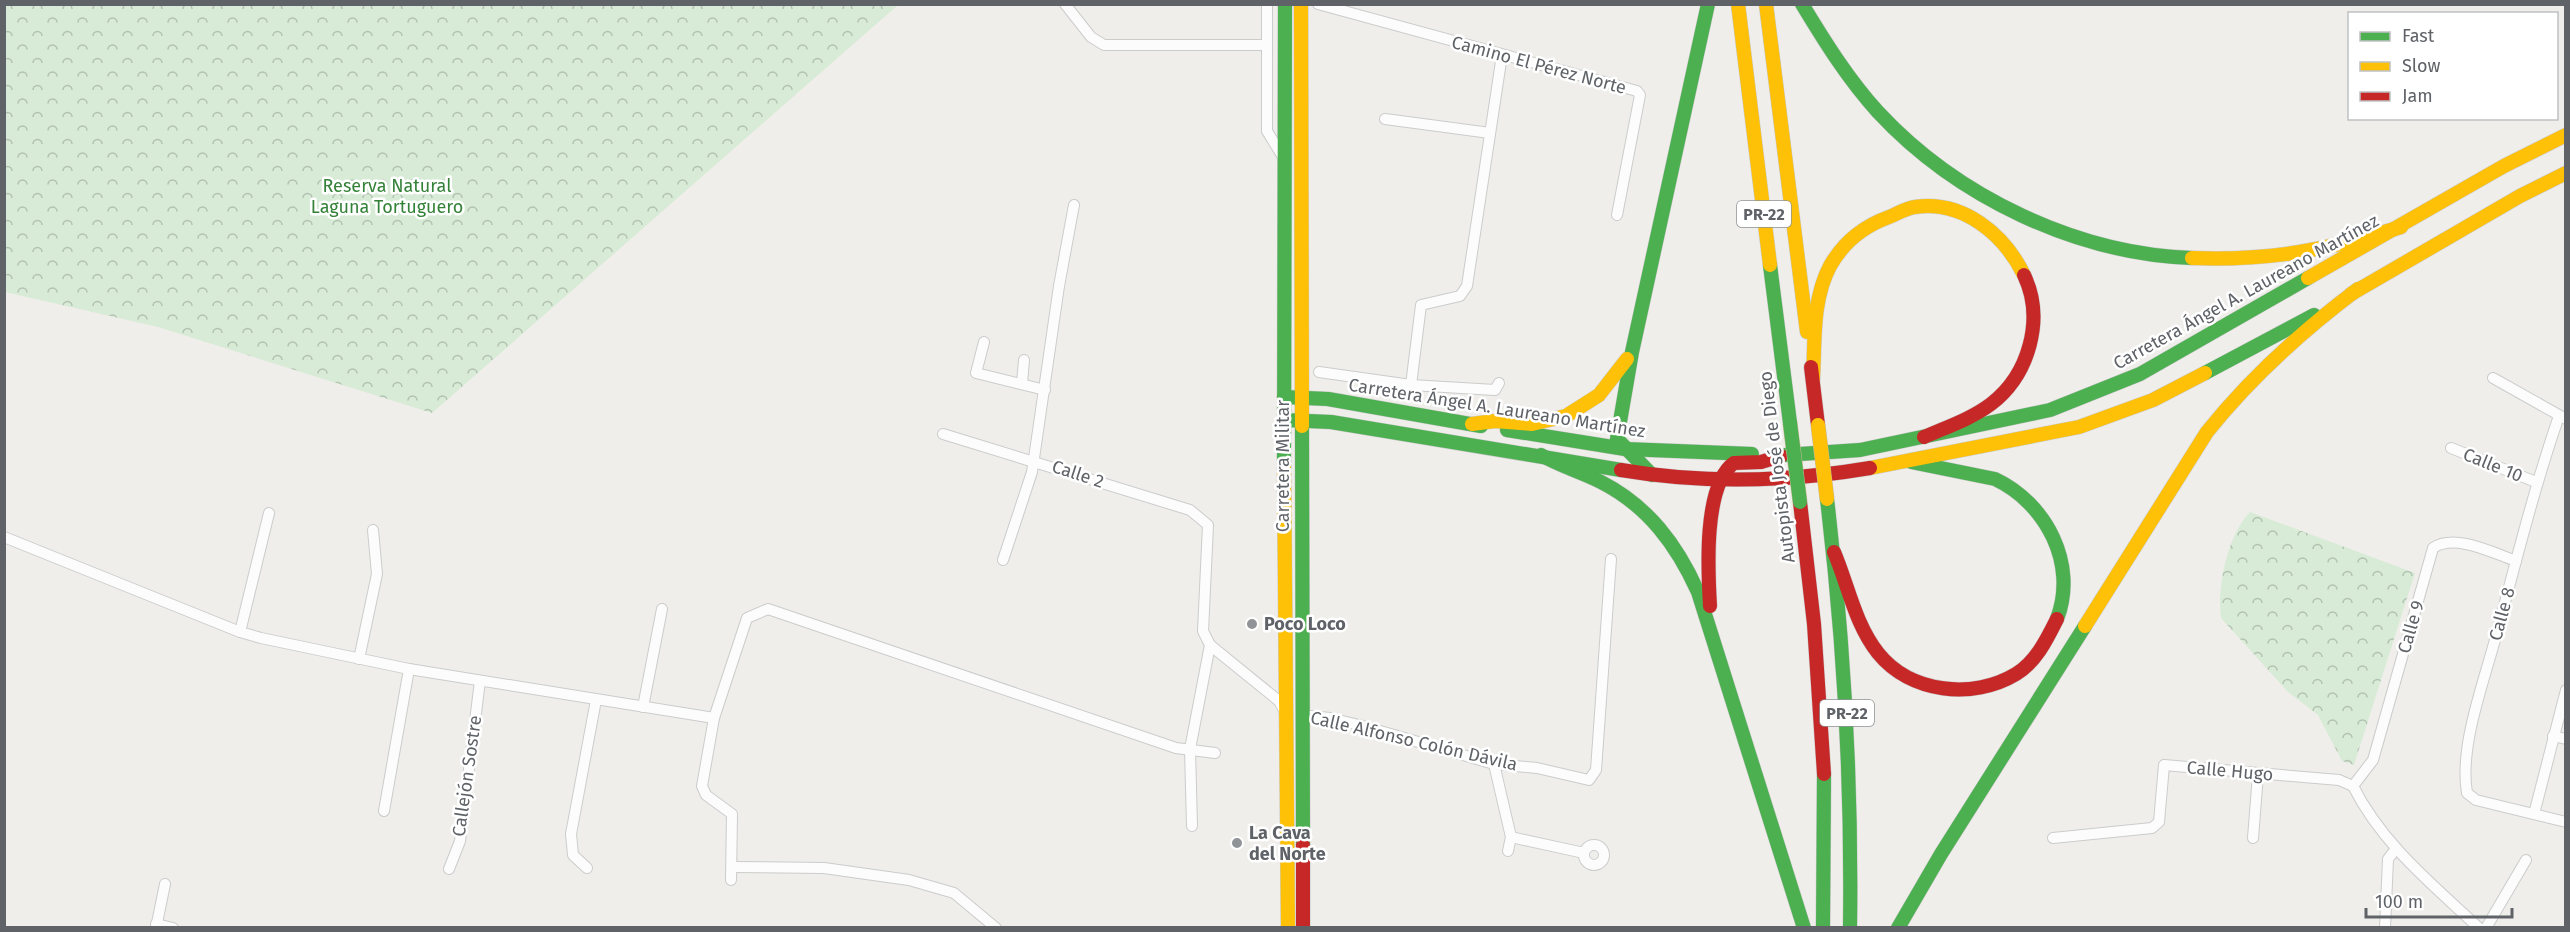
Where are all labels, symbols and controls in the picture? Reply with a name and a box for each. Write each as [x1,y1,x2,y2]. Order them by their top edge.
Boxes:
legend [2348,12,2558,120]
text: Fast [2402,25,2435,47]
street label: Camino El Pérez Norte [1449,31,1629,99]
text: Slow [2402,55,2441,77]
text: Jam [2402,85,2433,107]
park label: Reserva Natural Laguna Tortuguero [311,175,463,218]
road number: PR-22 [1737,201,1791,227]
street label: Carretera Ángel A. Laureano Martínez [2109,209,2383,374]
street label: Autopista José de Diego [1754,370,1800,564]
street label: Carretera Ángel A. Laureano Martínez [1347,373,1647,442]
street label: Carretera Militar [1272,400,1294,532]
street label: Calle 10 [2460,443,2526,487]
street label: Calle 2 [1049,455,1107,493]
street label: Calle 8 [2484,585,2520,643]
street label: Calle 9 [2393,598,2429,656]
place label: Poco Loco [1264,613,1346,635]
marker: Poco Loco [1245,617,1259,631]
road number: PR-22 [1820,700,1874,726]
street label: Calle Alfonso Colón Dávila [1308,706,1520,776]
street label: Callejón Sostre [448,714,486,838]
street label: Calle Hugo [2186,756,2274,786]
place label: La Cava del Norte [1249,822,1326,865]
marker: La Cava del Norte [1230,836,1244,850]
scale bar [2366,881,2512,919]
text: 100 m [2375,891,2423,913]

